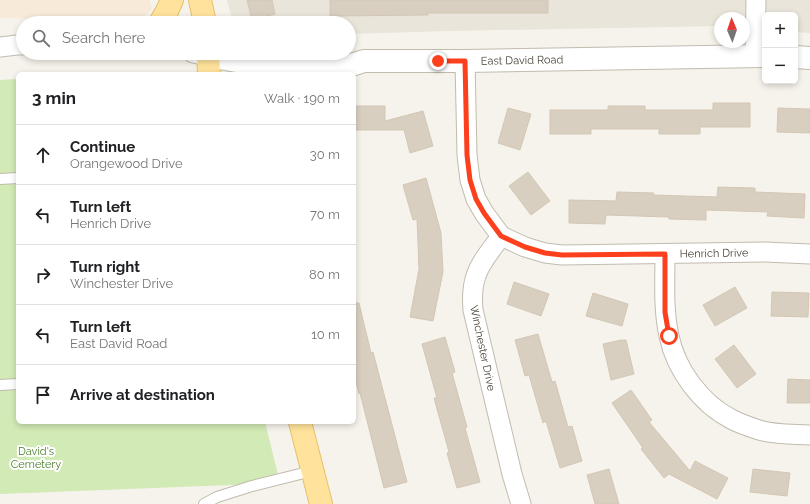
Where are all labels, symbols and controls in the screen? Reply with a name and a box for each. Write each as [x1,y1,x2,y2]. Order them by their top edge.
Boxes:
north arrow [714,12,750,48]
map controls [762,12,798,84]
button: + [762,12,798,48]
search box [16,16,356,60]
icon: search [30,27,52,49]
text: Search here [62,29,145,47]
button: − [762,48,798,84]
route end [429,52,447,70]
street label: East David Road [481,53,563,68]
text: 3 min [32,88,76,108]
text: Walk · 190 m [264,91,340,106]
text: Continue [70,138,135,156]
icon: ahead [32,144,54,166]
text: 30 m [310,147,340,162]
text: Orangewood Drive [70,156,183,171]
text: Turn left [70,198,131,216]
icon: left [32,204,54,226]
text: 70 m [310,207,340,222]
text: Henrich Drive [70,216,151,231]
street label: Henrich Drive [680,246,749,261]
text: Turn right [70,258,140,276]
icon: right [32,264,54,286]
text: 80 m [309,267,340,282]
text: Winchester Drive [70,276,173,291]
street label: Winchester Drive [467,304,498,393]
text: Turn left [70,318,131,336]
icon: left [32,324,54,346]
text: 10 m [311,327,340,342]
route start [660,327,678,345]
text: East David Road [70,336,167,351]
icon: arrive [32,384,54,406]
text: Arrive at destination [70,386,215,404]
park label: David's Cemetery [11,445,61,471]

